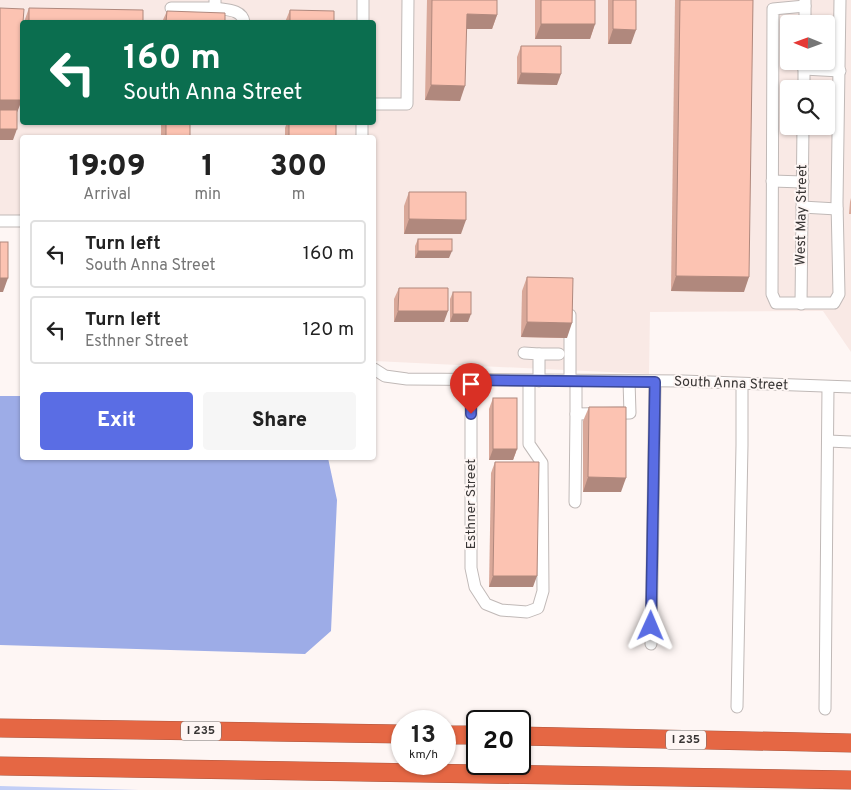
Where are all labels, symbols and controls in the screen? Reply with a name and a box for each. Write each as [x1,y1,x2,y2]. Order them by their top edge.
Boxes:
north arrow [780,15,835,70]
map controls [780,15,835,135]
text: 160 m [123,37,221,81]
icon: left [40,40,105,105]
text: South Anna Street [123,80,302,107]
button: search [780,80,835,135]
text: 19:09 [69,149,146,186]
text: 1 [202,149,214,186]
text: 300 [270,149,327,186]
street label: West May Street [793,164,811,266]
text: Arrival [83,185,131,205]
text: min [194,185,221,205]
text: m [292,185,305,205]
text: Turn left [85,232,161,256]
icon: left [42,240,70,268]
text: 160 m [303,242,354,266]
text: South Anna Street [85,256,215,276]
text: Turn left [85,308,161,332]
icon: left [42,316,70,344]
text: 120 m [303,318,354,342]
text: Esthner Street [85,332,189,352]
pin [450,363,492,414]
icon: arrive [457,370,485,398]
street label: South Anna Street [674,374,788,394]
button: Exit [40,392,193,450]
button: Share [203,392,356,450]
street label: Esthner Street [463,459,480,549]
position arrow [624,599,676,651]
speed limit sign: 20 [466,710,531,775]
text: 13 [411,720,436,752]
road number: I 235 [181,721,221,740]
road number: I 235 [666,730,706,750]
text: km/h [409,747,438,763]

